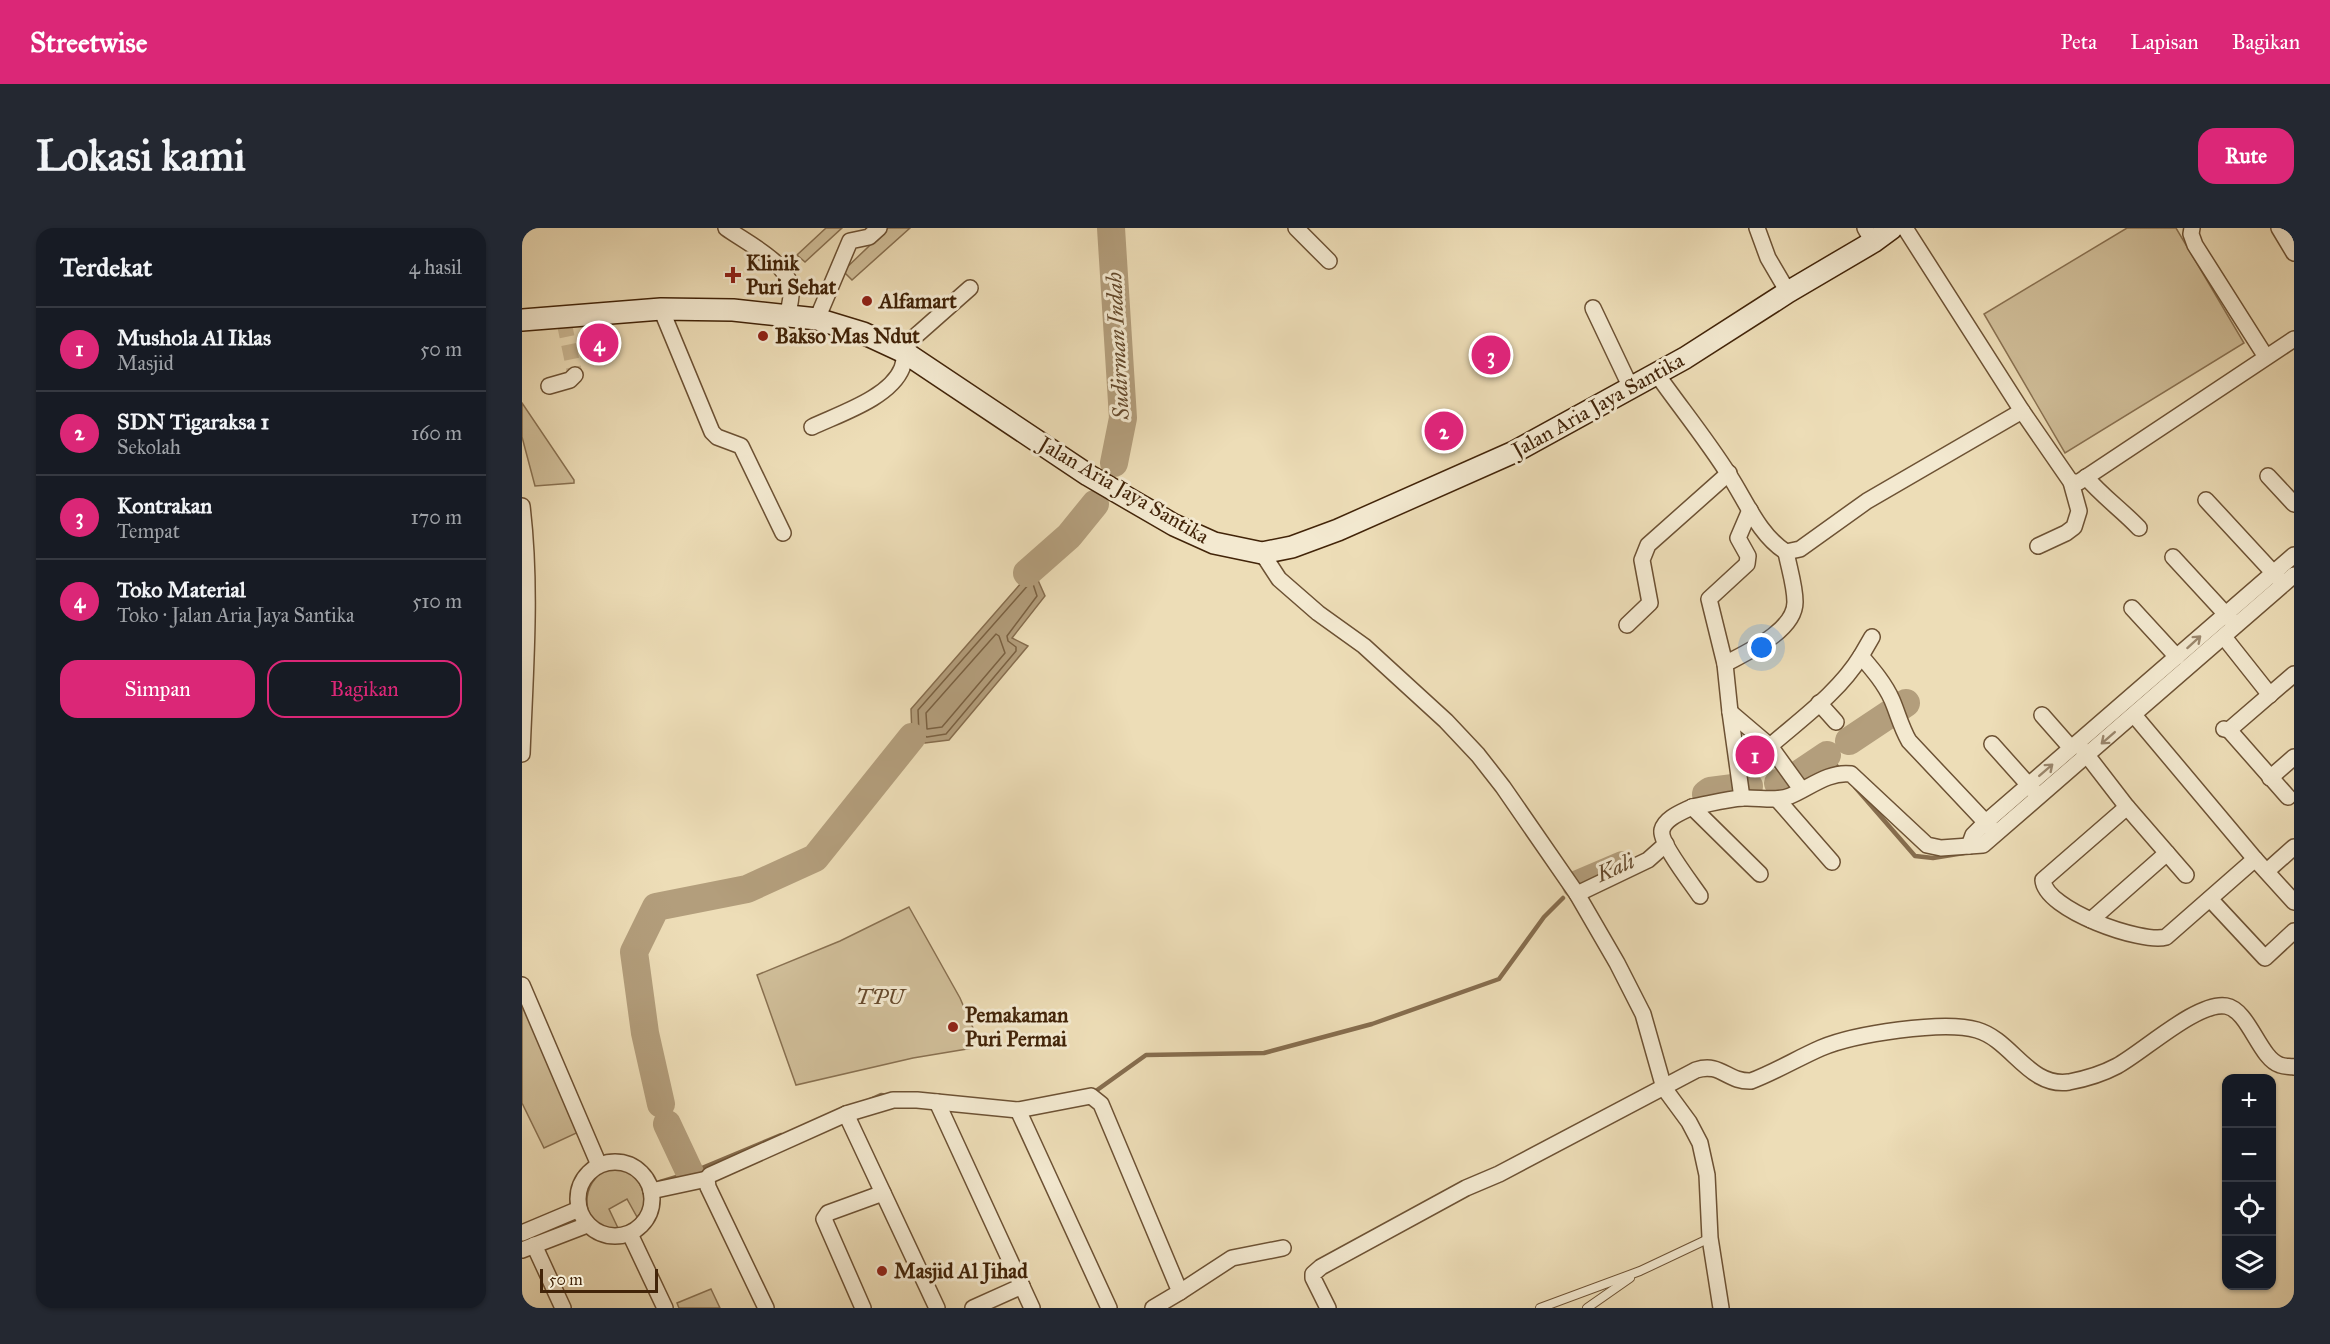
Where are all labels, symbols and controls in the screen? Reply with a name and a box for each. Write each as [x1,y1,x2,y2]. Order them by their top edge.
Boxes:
text: Streetwise [30,25,147,60]
text: Peta [2061,29,2097,55]
text: Lapisan [2130,29,2199,55]
text: Bagikan [2232,29,2300,55]
button: Rute [2198,128,2294,184]
text: Lokasi kami [36,130,246,182]
place label: Klinik Puri Sehat [746,250,837,300]
text: Terdekat [60,251,152,283]
text: 4 hasil [409,255,462,279]
marker: Klinik Puri Sehat [724,266,742,284]
water label: Sudirman Indah [1100,271,1135,421]
place label: Alfamart [877,288,957,314]
marker: Alfamart [860,294,874,308]
pin: 4 [580,320,619,366]
place label: Bakso Mas Ndut [775,323,920,349]
text: Mushola Al Iklas [117,324,271,351]
marker: Bakso Mas Ndut [756,329,770,343]
pin: 3 [1472,332,1510,378]
text: 1 [76,337,83,361]
text: 50 m [420,337,462,361]
street label: Jalan Aria Jaya Santika [1506,347,1688,464]
text: Masjid [117,351,174,375]
text: SDN Tigaraksa 1 [117,408,269,435]
pin: 2 [1424,408,1464,454]
text: 2 [75,421,84,445]
text: 160 m [411,421,462,445]
street label: Jalan Aria Jaya Santika [1033,430,1214,549]
text: Sekolah [117,435,181,459]
text: Kontrakan [117,492,212,519]
text: 3 [76,505,84,529]
text: 170 m [411,505,462,529]
text: Tempat [117,519,180,543]
text: Toko Material [117,576,246,603]
text: 4 [74,589,85,613]
text: 510 m [412,589,462,613]
text: Toko · Jalan Aria Jaya Santika [117,603,355,627]
your location [1747,633,1776,662]
one-way arrow [2186,635,2201,649]
button: Simpan [60,660,255,718]
button: Bagikan [267,660,462,718]
one-way arrow [2101,731,2116,745]
pin: 1 [1736,732,1774,778]
one-way arrow [2039,763,2054,777]
water label: Kali [1591,847,1639,888]
park label: TPU [856,984,908,1010]
place label: Pemakaman Puri Permai [965,1002,1069,1052]
marker: Pemakaman Puri Permai [946,1020,960,1034]
map controls [2222,1074,2276,1290]
button: + [2222,1074,2276,1128]
button: − [2222,1128,2276,1182]
button: locate [2222,1182,2276,1236]
button: layers [2222,1236,2276,1290]
place label: Masjid Al Jihad [894,1258,1028,1285]
marker: Masjid Al Jihad [875,1264,889,1278]
scale bar [540,1266,658,1294]
text: 50 m [549,1270,583,1289]

